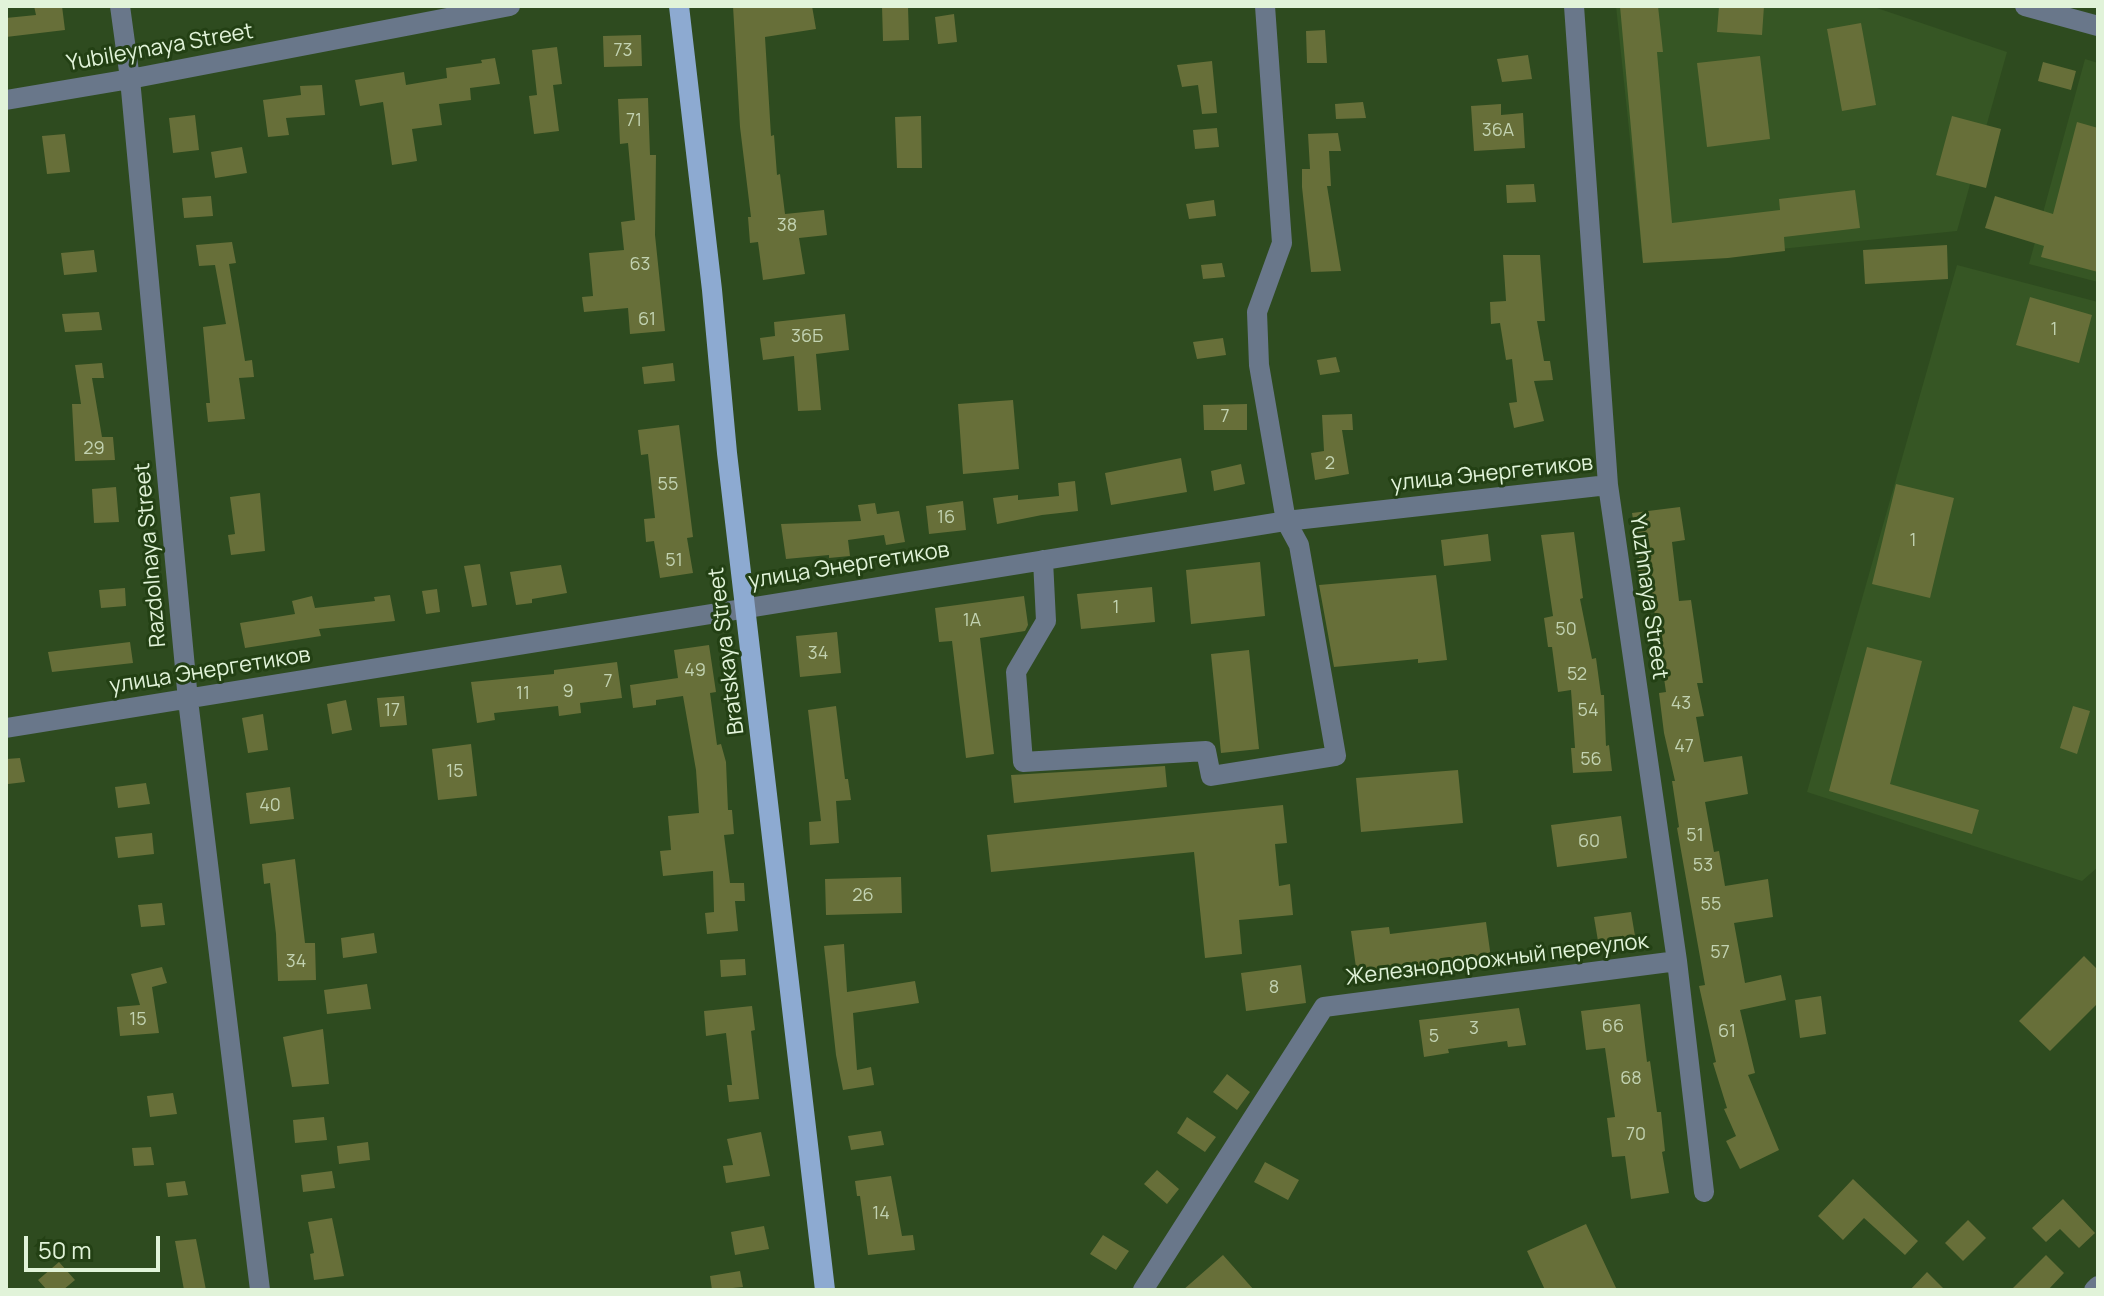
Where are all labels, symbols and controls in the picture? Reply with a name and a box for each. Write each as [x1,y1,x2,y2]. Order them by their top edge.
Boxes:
street label: Yubileynaya Street [65,19,255,77]
house number: 73 [614,40,632,62]
house number: 71 [626,110,642,132]
house number: 36А [1482,120,1514,142]
house number: 38 [777,215,797,237]
house number: 63 [629,254,651,276]
house number: 61 [638,309,656,331]
house number: 1 [2050,319,2058,341]
house number: 36Б [791,326,823,348]
house number: 7 [1220,406,1230,428]
house number: 29 [83,438,105,460]
street label: улица Энергетиков [1390,450,1594,498]
house number: 2 [1325,453,1335,475]
street label: Razdolnaya Street [130,462,172,648]
house number: 55 [658,474,678,496]
house number: 16 [937,507,955,529]
street label: Yuzhnaya Street [1623,513,1673,681]
house number: 1 [1909,530,1917,552]
street label: улица Энергетиков [747,537,951,595]
house number: 51 [665,550,683,572]
street label: Bratskaya Street [704,566,750,736]
house number: 1 [1112,597,1120,619]
house number: 1А [963,610,981,632]
house number: 50 [1555,619,1577,641]
street label: улица Энергетиков [108,642,312,700]
house number: 34 [808,643,828,665]
house number: 49 [684,660,706,682]
house number: 52 [1567,664,1587,686]
house number: 7 [603,671,613,693]
house number: 9 [562,681,574,703]
house number: 11 [516,683,530,705]
house number: 43 [1671,693,1691,715]
house number: 17 [384,700,400,722]
house number: 54 [1577,700,1599,722]
house number: 47 [1674,736,1694,758]
house number: 56 [1580,749,1602,771]
house number: 15 [446,761,464,783]
house number: 40 [259,795,281,817]
house number: 51 [1686,825,1704,847]
house number: 60 [1578,831,1600,853]
house number: 53 [1693,855,1713,877]
house number: 26 [852,885,874,907]
house number: 55 [1701,894,1721,916]
street label: Железнодорожный переулок [1344,928,1650,992]
house number: 57 [1710,942,1730,964]
house number: 34 [286,951,306,973]
house number: 8 [1269,977,1279,999]
house number: 15 [129,1009,147,1031]
house number: 66 [1602,1016,1624,1038]
house number: 3 [1469,1018,1479,1040]
house number: 61 [1718,1021,1736,1043]
house number: 5 [1429,1026,1439,1048]
house number: 68 [1620,1068,1642,1090]
house number: 70 [1626,1124,1646,1146]
house number: 14 [872,1203,890,1225]
scale bar [28,1220,164,1270]
text: 50 m [38,1233,92,1266]

